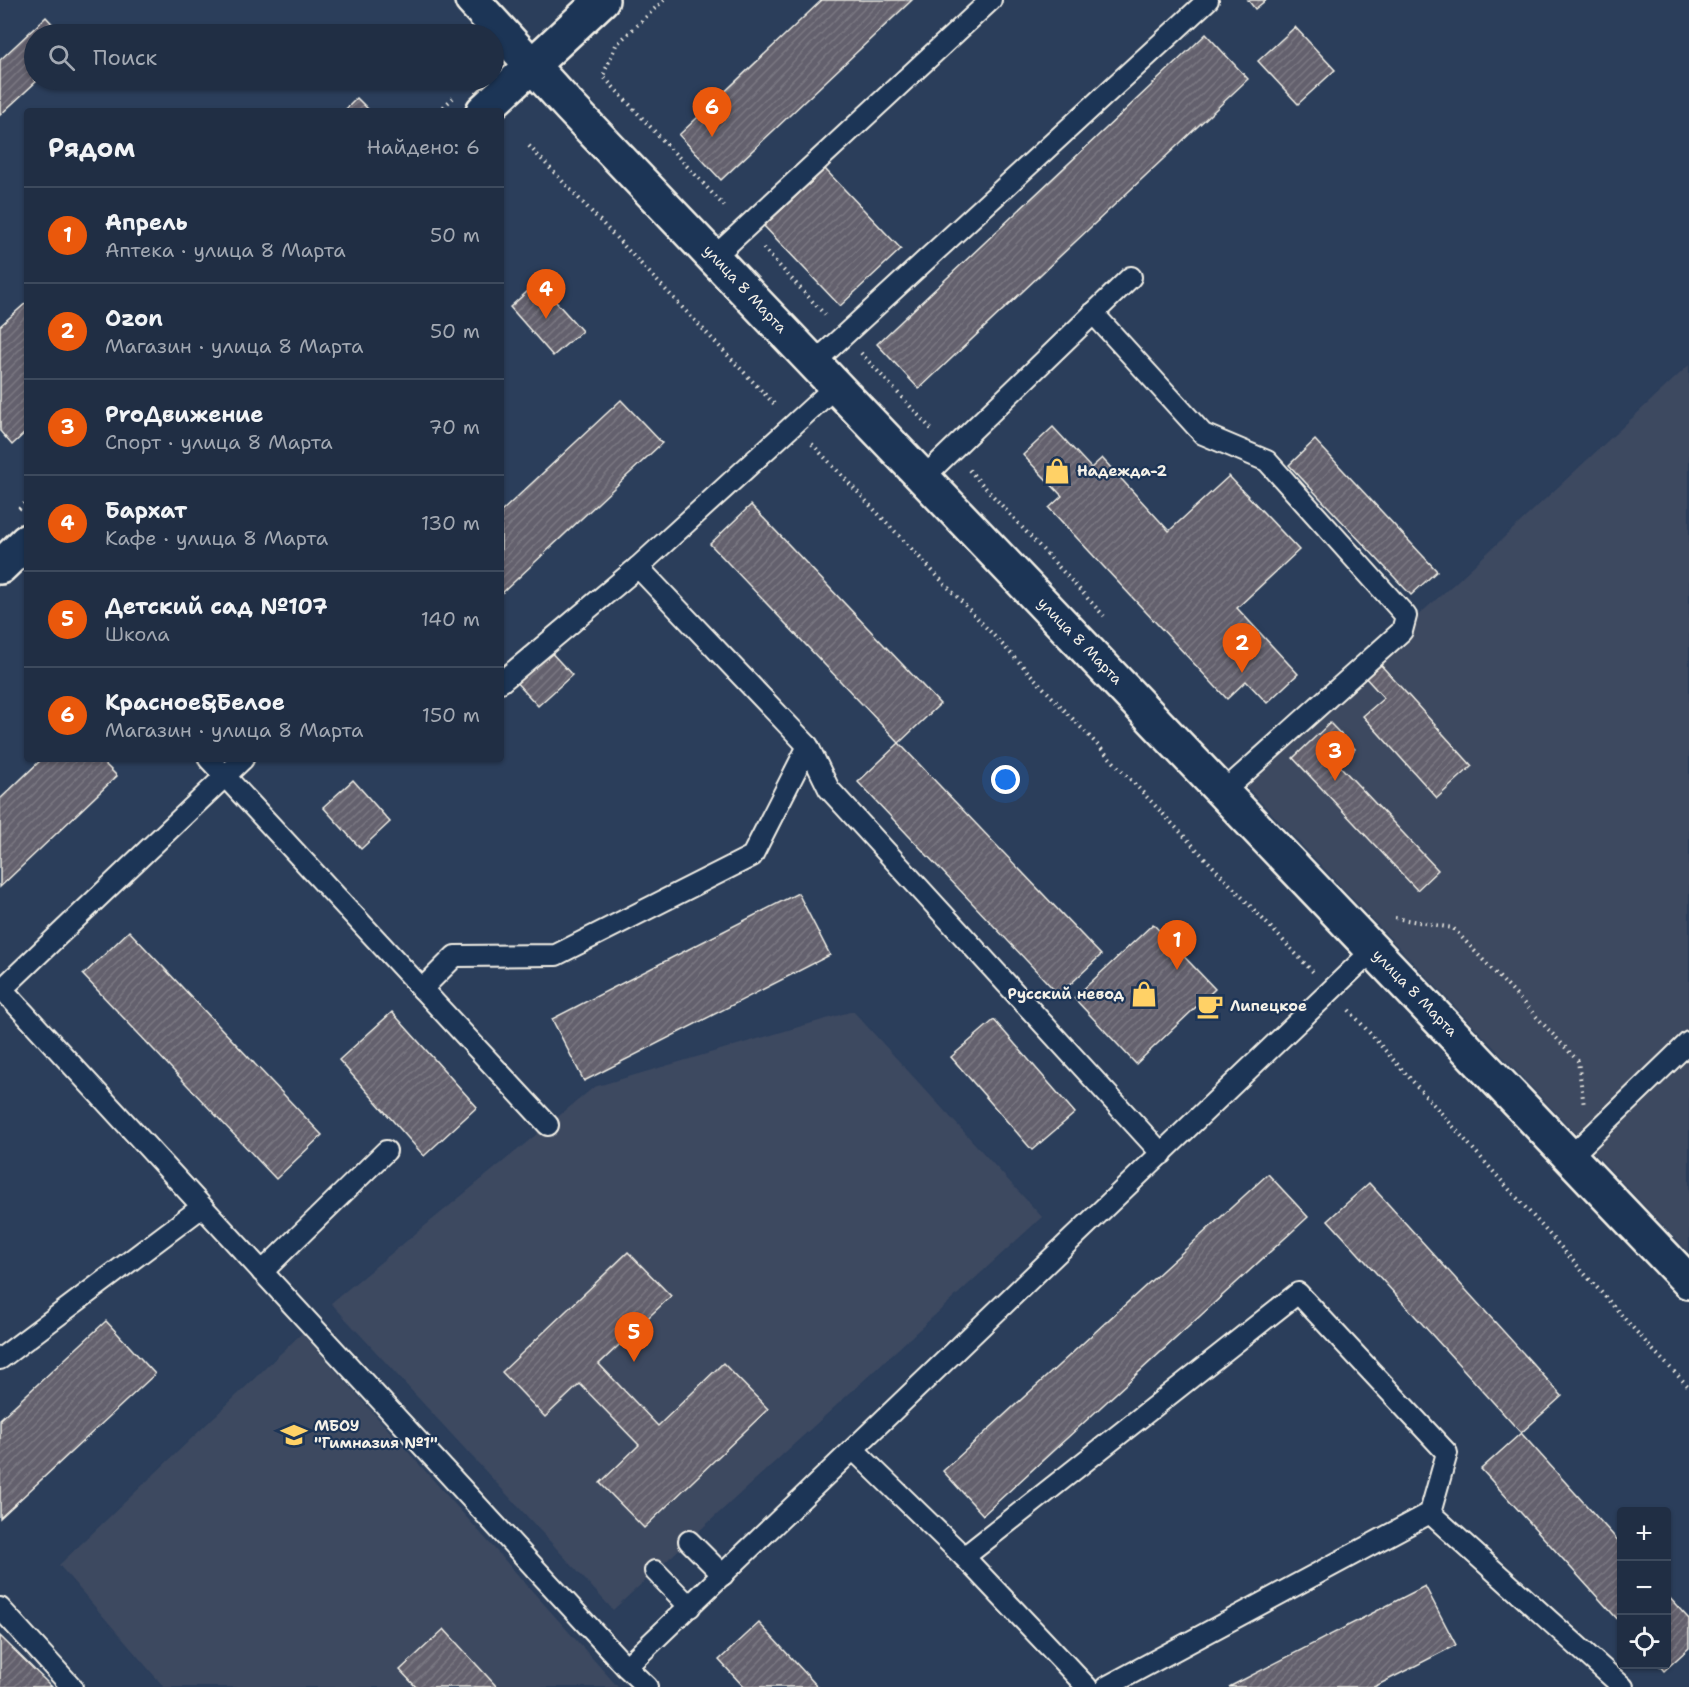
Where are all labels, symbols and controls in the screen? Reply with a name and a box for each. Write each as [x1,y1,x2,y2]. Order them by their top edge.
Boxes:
search box [24,24,504,90]
icon: search [45,41,78,74]
text: Поиск [93,43,157,72]
pin: 6 [692,88,732,137]
text: Рядом [48,130,135,165]
text: Найдено: 6 [367,134,480,160]
text: Апрель [105,208,188,237]
text: 1 [63,222,72,248]
text: 50 m [430,222,480,248]
text: Аптека · улица 8 Марта [105,237,346,263]
street label: улица 8 Марта [699,240,792,338]
pin: 4 [526,270,566,319]
text: Ozon [105,304,163,333]
text: 2 [61,318,75,344]
text: 50 m [430,318,480,344]
text: Магазин · улица 8 Марта [105,333,363,359]
text: ProДвижение [105,400,264,429]
text: 3 [61,414,75,440]
text: 70 m [428,414,480,440]
text: Спорт · улица 8 Марта [105,429,333,455]
shop icon: Надежда-2 [1042,456,1072,486]
place label: Надежда-2 [1077,461,1167,481]
text: Бархат [105,496,187,525]
text: 4 [61,510,75,536]
text: 130 m [421,510,480,536]
text: Кафе · улица 8 Марта [105,525,328,551]
text: Детский сад №107 [105,592,328,621]
street label: улица 8 Марта [1033,593,1127,690]
text: 5 [61,606,74,632]
text: 140 m [421,606,480,632]
text: Школа [105,621,170,647]
pin: 2 [1222,624,1262,673]
text: Красное&Белое [105,688,285,717]
text: 6 [61,702,75,728]
text: 150 m [422,702,480,728]
text: Магазин · улица 8 Марта [105,717,363,743]
pin: 3 [1316,732,1354,781]
your location [991,765,1020,794]
pin: 1 [1158,920,1196,970]
street label: улица 8 Марта [1368,945,1462,1042]
shop icon: Русский невод [1129,979,1159,1009]
place label: Русский невод [1008,984,1125,1004]
cafe icon: Липецкое [1195,991,1225,1021]
place label: Липецкое [1230,996,1307,1016]
pin: 5 [614,1312,654,1362]
place label: МБОУ "Гимназия №1" [314,1416,438,1453]
school or university icon: МБОУ "Гимназия №1" [279,1420,309,1450]
map controls [1617,1507,1671,1669]
button: + [1617,1507,1671,1561]
button: − [1617,1561,1671,1615]
button: locate [1617,1615,1671,1669]

